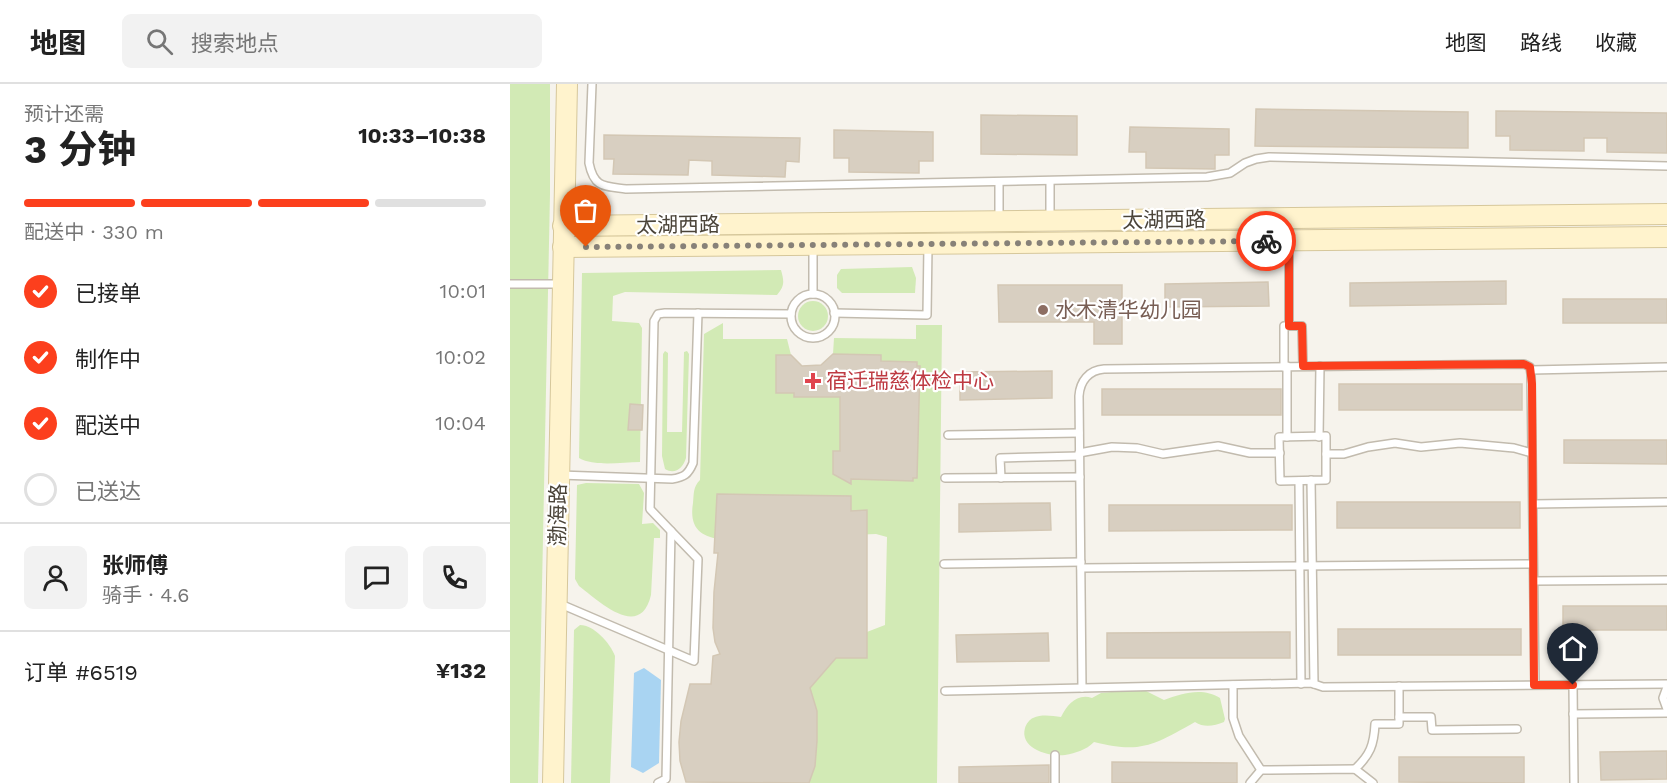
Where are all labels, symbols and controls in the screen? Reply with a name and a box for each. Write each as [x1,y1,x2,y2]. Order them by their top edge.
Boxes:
search box [122,14,542,68]
icon: search [143,25,176,58]
text: 地图 [30,27,86,60]
text: 地图 [1445,30,1487,55]
text: 路线 [1520,30,1562,55]
text: 收藏 [1595,30,1637,55]
text: 搜索地点 [191,31,279,56]
text: 预计还需 [24,102,104,126]
text: 10:33–10:38 [358,123,486,148]
text: 3 分钟 [24,127,136,172]
pin [560,185,611,247]
icon: bag [569,194,602,227]
street label: 太湖西路 [1122,206,1206,233]
street label: 太湖西路 [636,211,720,238]
courier [1236,211,1296,271]
text: 配送中 · 330 m [24,220,164,244]
icon: bike [1250,225,1283,258]
icon: check [24,275,57,308]
text: 10:01 [440,279,486,303]
text: 已接单 [75,281,141,306]
place label: 水木清华幼儿园 [1055,297,1202,322]
marker: 水木清华幼儿园 [1036,303,1050,317]
icon: check [24,341,57,374]
text: 10:02 [436,345,486,369]
text: 制作中 [75,347,141,372]
place label: 宿迁瑞慈体检中心 [826,368,994,393]
marker: 宿迁瑞慈体检中心 [804,372,822,390]
icon: check [24,407,57,440]
text: 10:04 [435,411,486,435]
text: 配送中 [75,413,141,438]
text: 已送达 [75,479,141,504]
street label: 渤海路 [544,483,571,547]
button: person [24,546,87,609]
button: chat [345,546,408,609]
button: phone [423,546,486,609]
text: 张师傅 [102,553,168,578]
text: 骑手 · 4.6 [102,583,189,607]
pin [1547,623,1598,685]
icon: home [1556,632,1589,665]
text: ¥132 [436,658,486,683]
text: 订单 #6519 [24,660,138,685]

